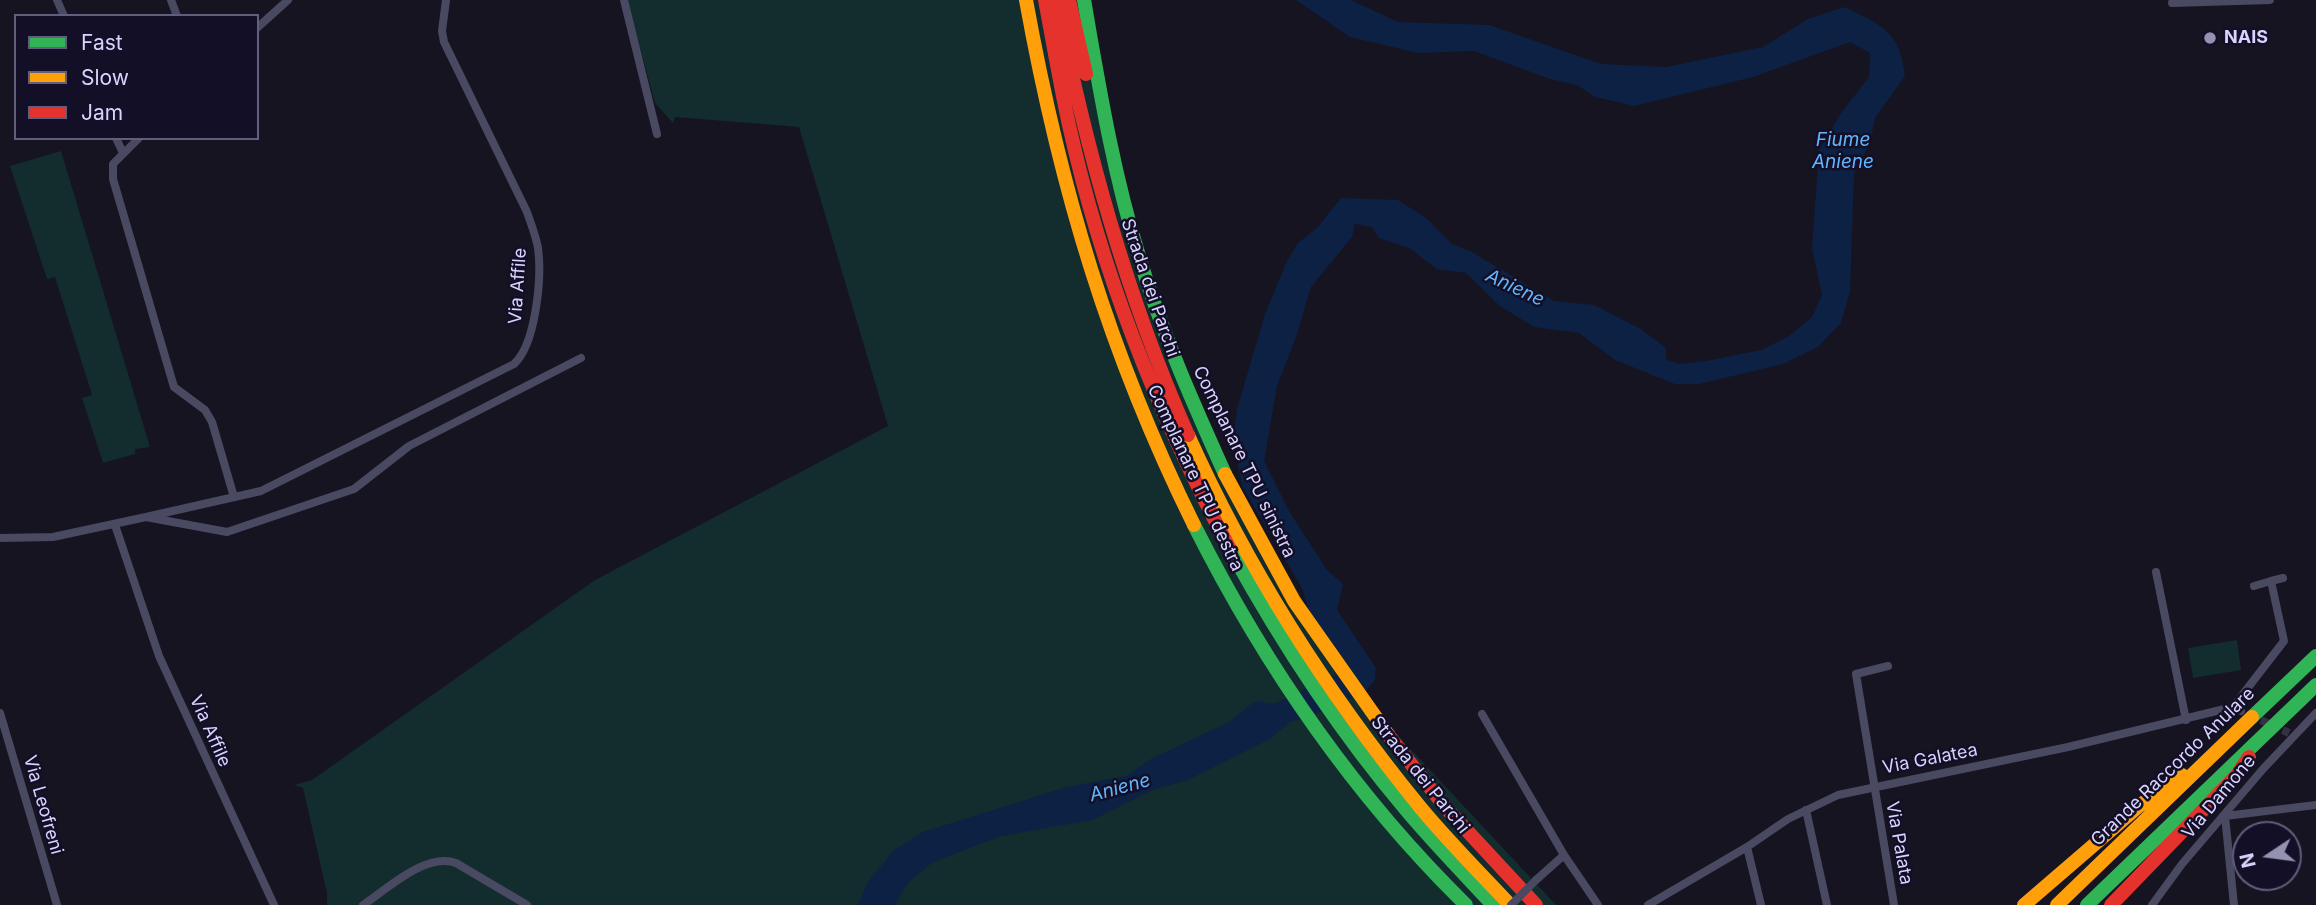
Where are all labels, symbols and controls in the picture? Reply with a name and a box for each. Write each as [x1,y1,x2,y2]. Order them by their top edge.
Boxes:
legend [14,14,259,140]
place label: NAIS [2224,27,2268,49]
text: Fast [81,30,123,55]
marker: NAIS [2202,30,2218,46]
text: Slow [81,65,129,90]
text: Jam [81,100,123,125]
water label: Fiume Aniene [1812,129,1874,173]
street label: Strada dei Parchi [1116,216,1184,360]
street label: Via Affile [505,247,531,325]
water label: Aniene [1482,265,1548,311]
street label: Complanare TPU sinistra [1188,363,1300,561]
street label: Complanare TPU destra [1142,381,1248,575]
street label: Grande Raccordo Anulare [2087,683,2259,851]
street label: Via Affile [185,692,235,770]
street label: Strada dei Parchi [1366,712,1474,838]
street label: Via Galatea [1881,739,1979,779]
street label: Via Damone [2178,751,2260,843]
street label: Via Leofreni [19,753,67,857]
water label: Aniene [1087,769,1153,807]
street label: Via Palata [1881,800,1917,886]
north arrow [2232,821,2302,891]
text: N [2235,851,2261,870]

